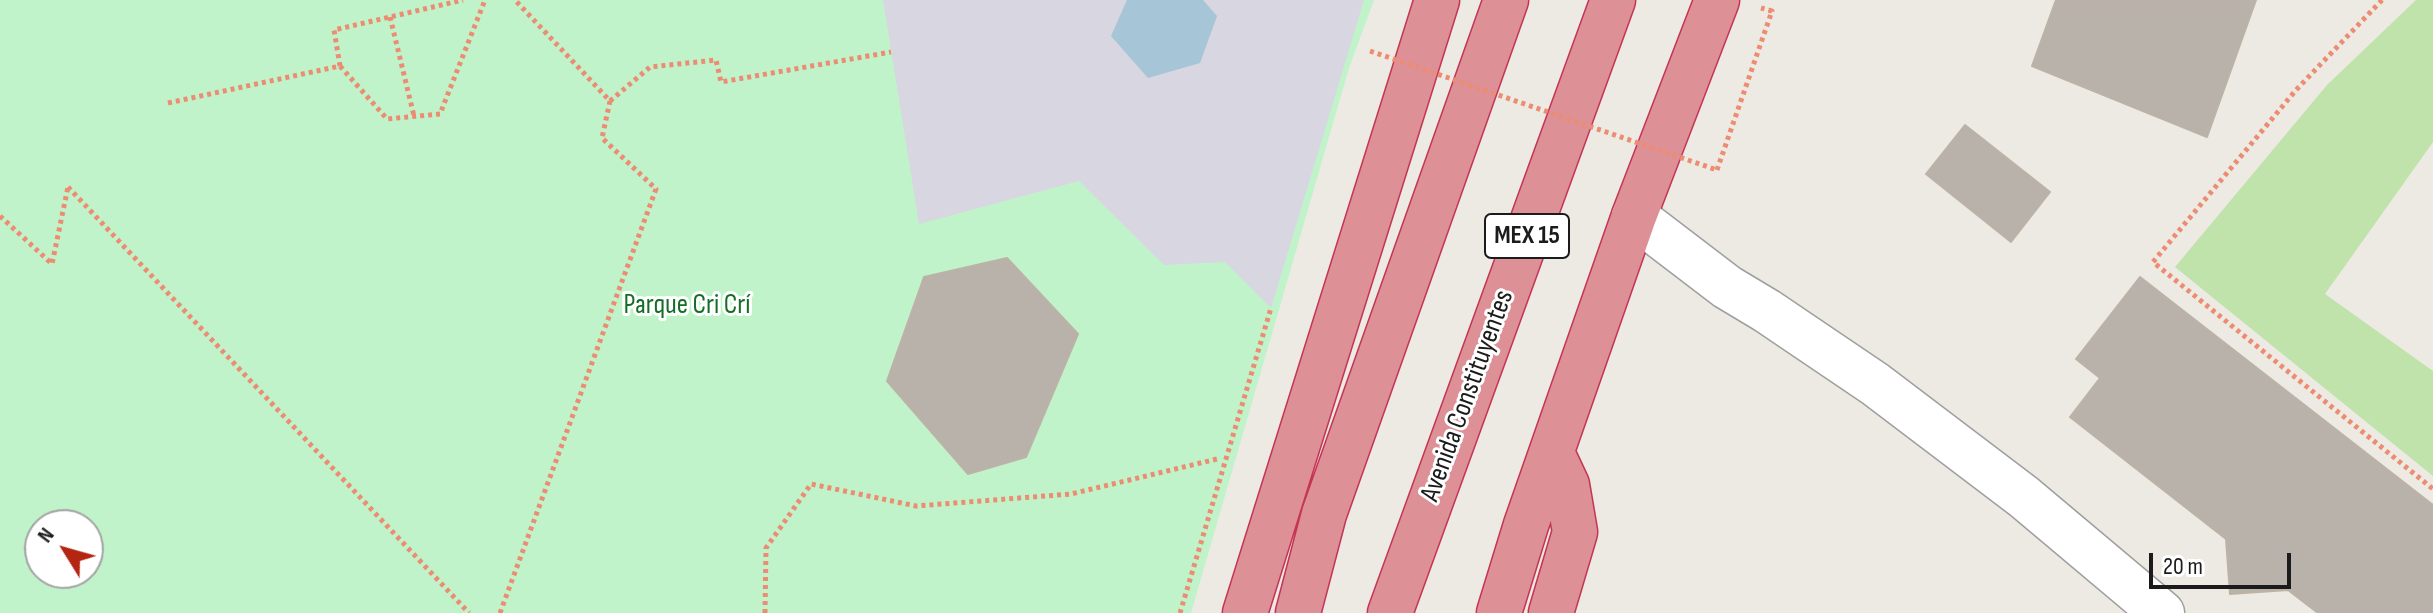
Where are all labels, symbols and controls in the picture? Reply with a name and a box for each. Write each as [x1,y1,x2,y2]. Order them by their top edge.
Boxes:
road number: MEX 15 [1485,214,1569,258]
street label: Avenida Constituyentes [1414,286,1522,506]
park label: Parque Cri Crí [624,289,750,323]
north arrow [24,509,104,589]
text: N [32,523,60,548]
scale bar [2153,537,2295,587]
text: 20 m [2163,552,2203,581]

